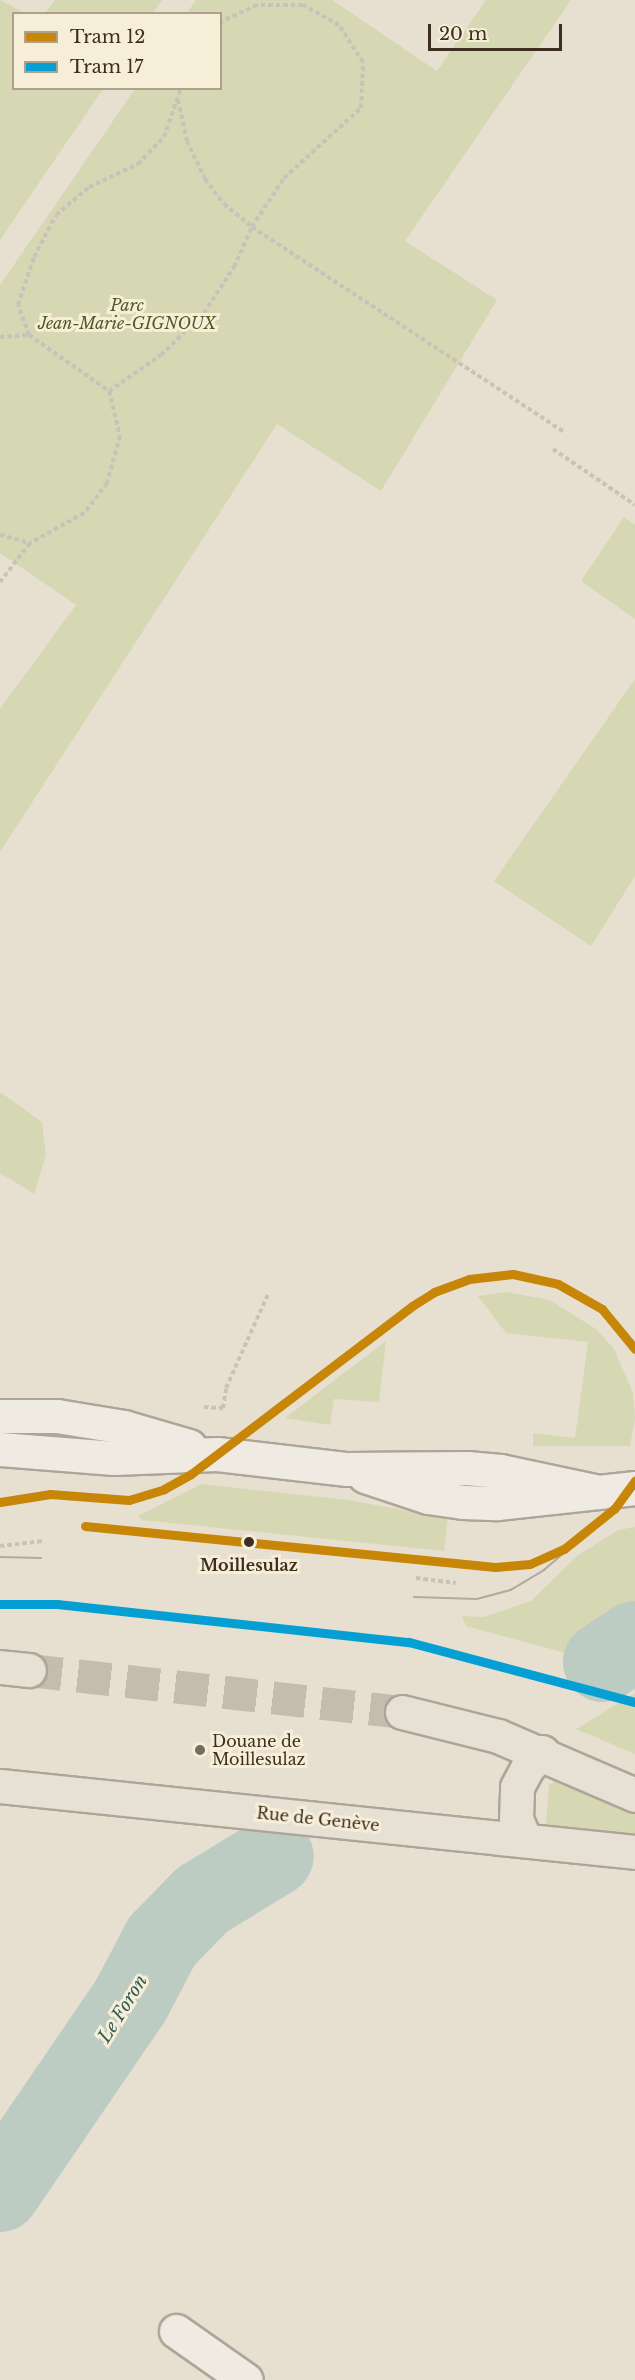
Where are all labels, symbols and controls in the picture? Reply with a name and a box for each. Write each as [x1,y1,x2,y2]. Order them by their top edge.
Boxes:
legend [12,12,222,90]
scale bar [431,12,564,50]
text: 20 m [439,23,487,45]
text: Tram 12 [70,26,145,48]
text: Tram 17 [70,56,143,78]
park label: Parc Jean-Marie-GIGNOUX [38,295,216,333]
marker: Moillesulaz [238,1531,260,1553]
place label: Moillesulaz [200,1555,298,1575]
place label: Douane de Moillesulaz [212,1731,305,1769]
marker: Douane de Moillesulaz [193,1743,207,1757]
street label: Rue de Genève [256,1803,380,1835]
water label: Le Foron [94,1971,152,2047]

